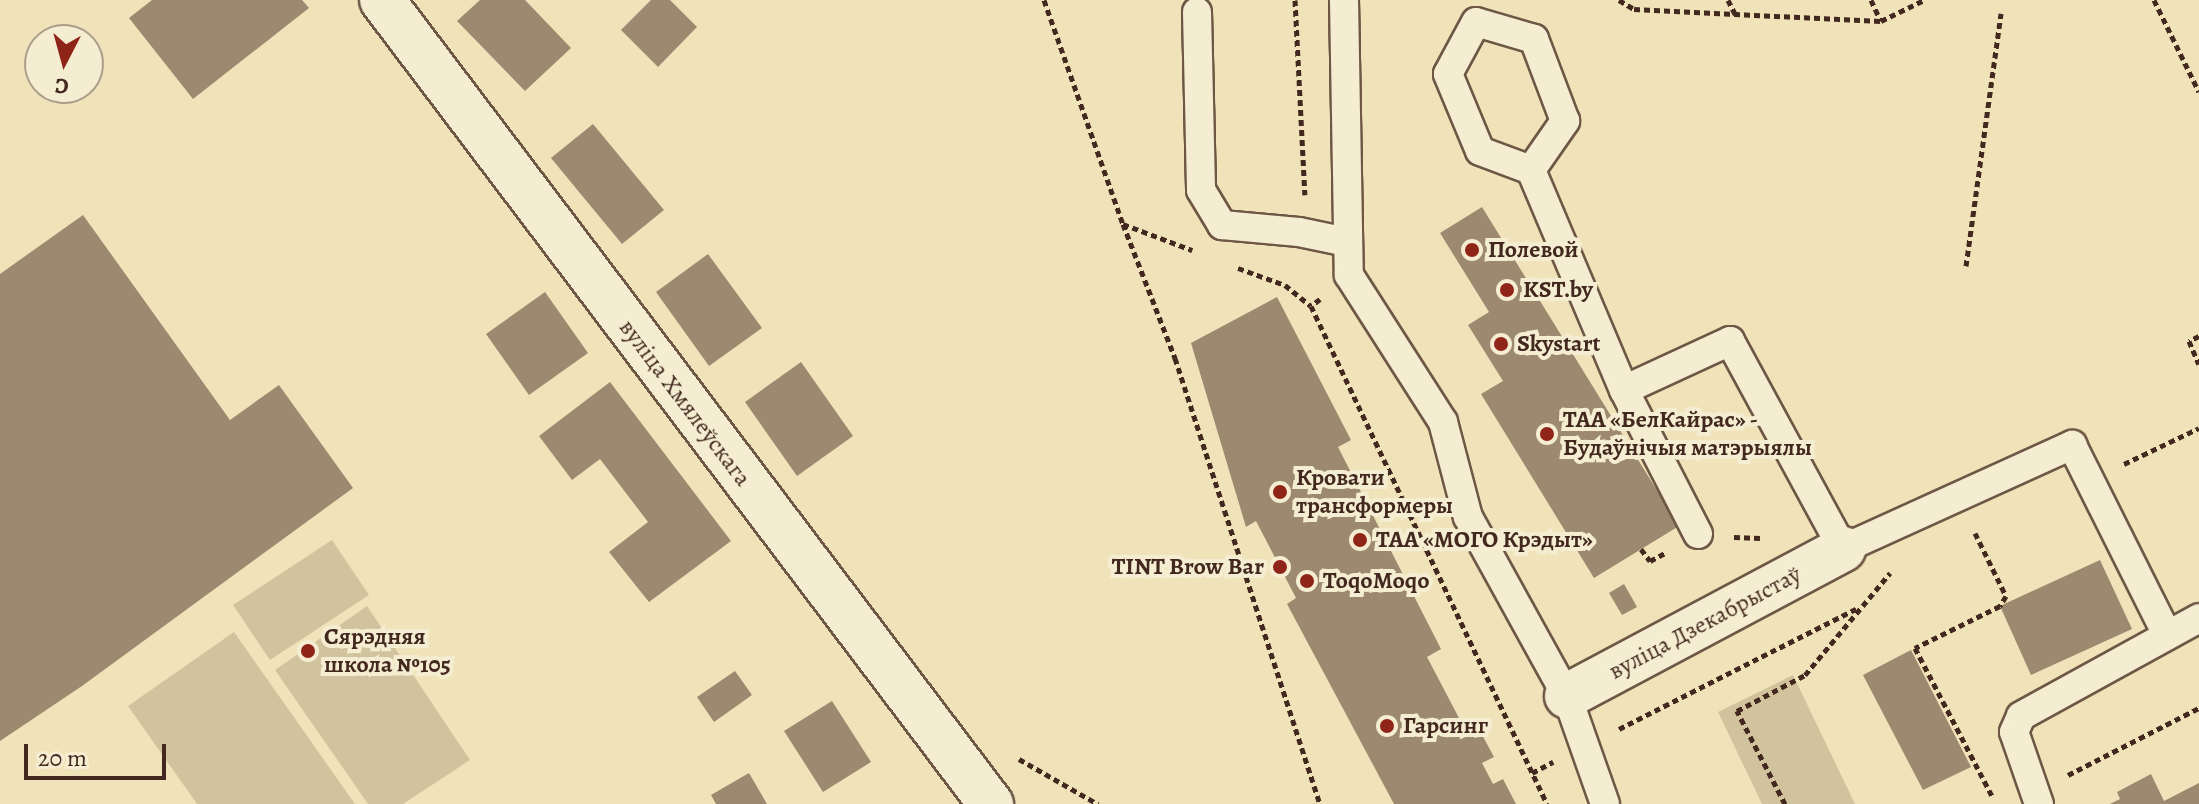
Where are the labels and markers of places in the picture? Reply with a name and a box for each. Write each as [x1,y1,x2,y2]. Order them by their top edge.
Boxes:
place label: Полевой [1488,236,1579,264]
marker: Полевой [1463,241,1481,259]
place label: KST.by [1523,276,1593,304]
marker: KST.by [1498,281,1516,299]
place label: Skystart [1517,330,1601,358]
marker: Skystart [1492,335,1510,353]
place label: ТАА «БелКайрас» - Будаўнічыя матэрыялы [1563,406,1812,462]
marker: ТАА «БелКайрас» - Будаўнічыя матэрыялы [1538,425,1556,443]
place label: Кровати трансформеры [1296,464,1453,520]
marker: Кровати трансформеры [1271,483,1289,501]
place label: ТАА «МОГО Крэдыт» [1376,526,1593,554]
marker: ТАА «МОГО Крэдыт» [1351,531,1369,549]
place label: TINT Brow Bar [1112,553,1264,581]
marker: TINT Brow Bar [1271,558,1289,576]
place label: ToqoMoqo [1323,567,1430,595]
marker: ToqoMoqo [1298,572,1316,590]
place label: Сярэдняя школа №105 [324,623,451,679]
marker: Сярэдняя школа №105 [299,642,317,660]
place label: Гарсинг [1403,712,1488,740]
marker: Гарсинг [1378,717,1396,735]

